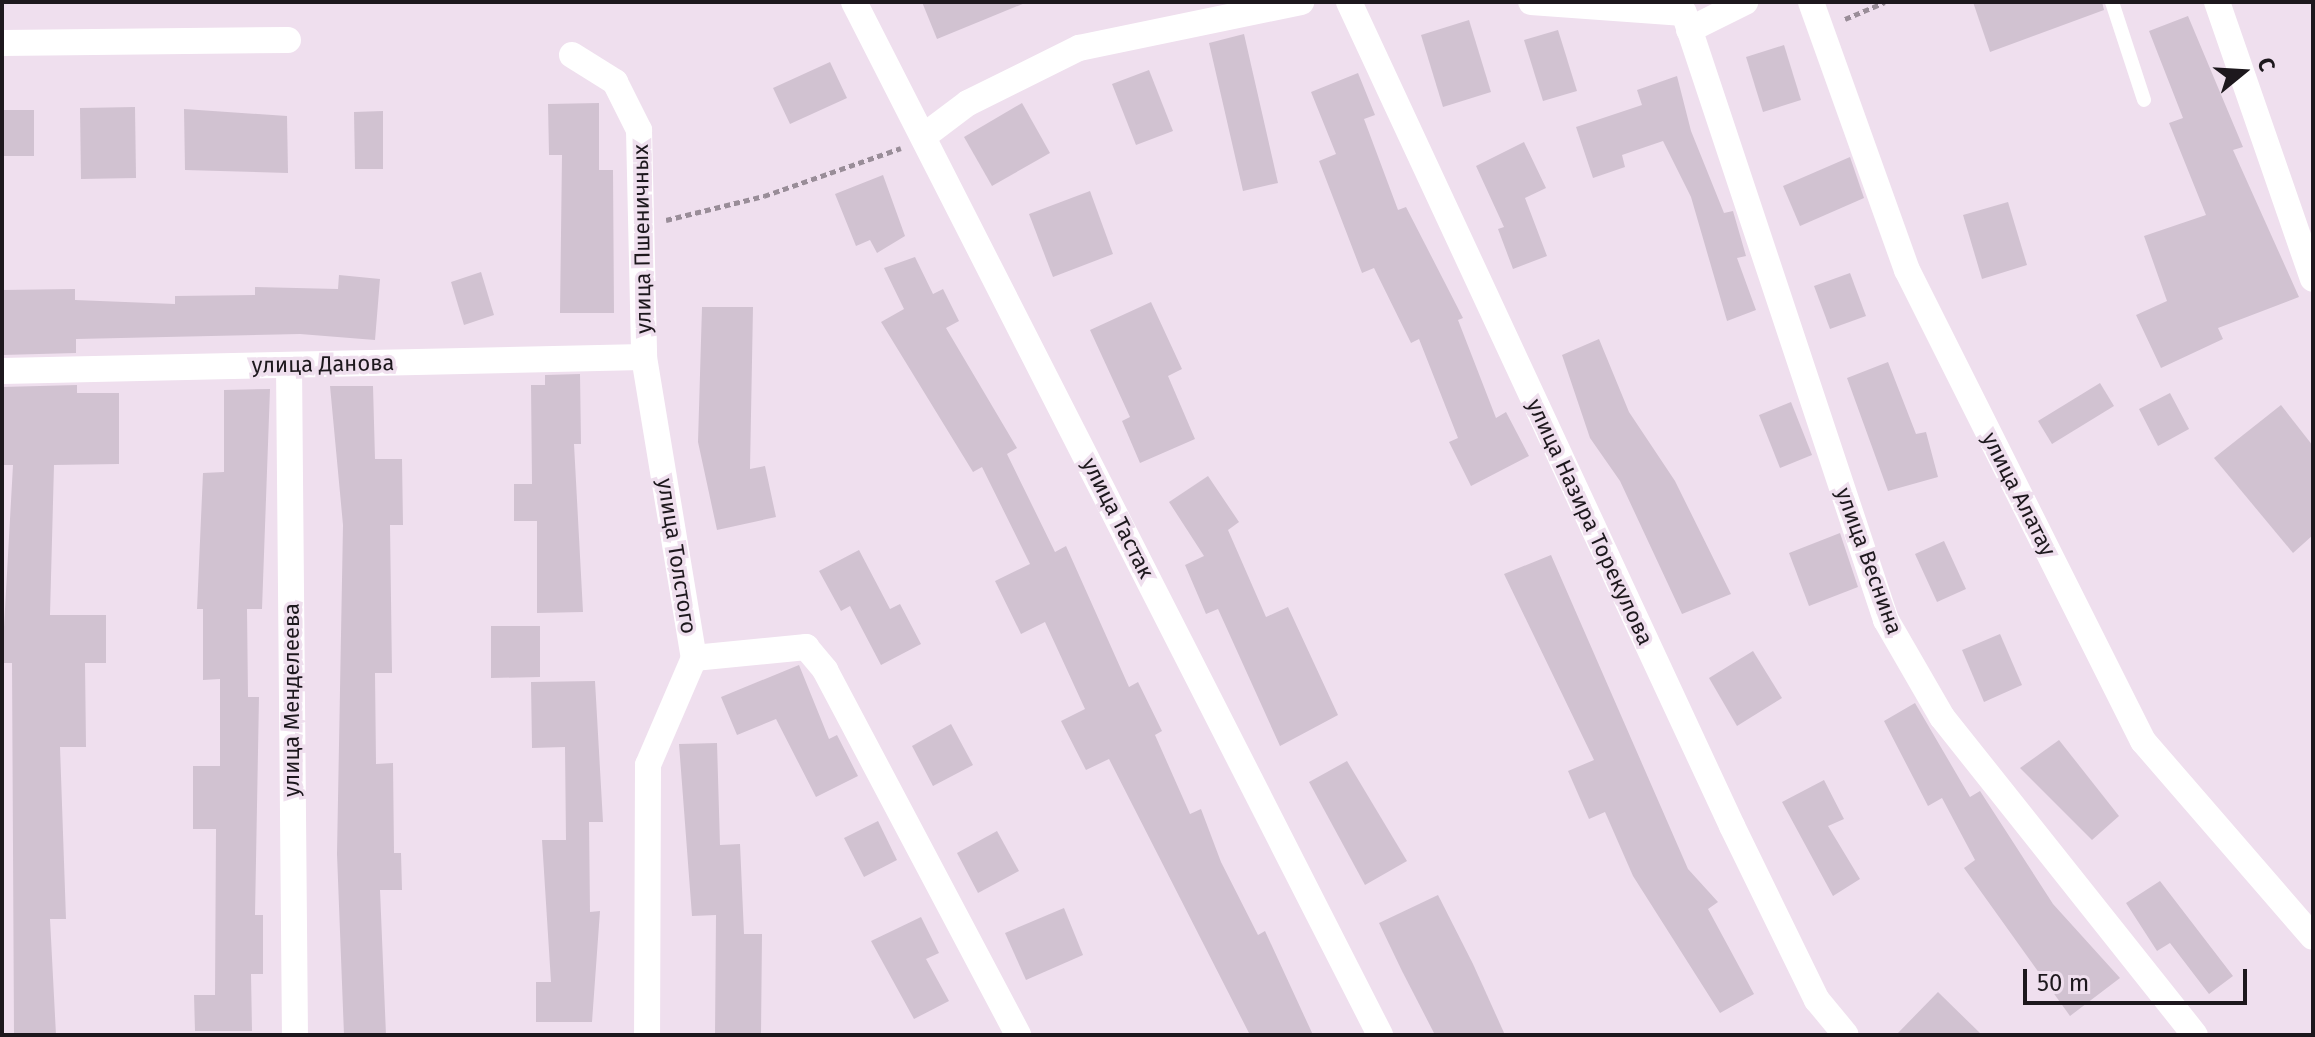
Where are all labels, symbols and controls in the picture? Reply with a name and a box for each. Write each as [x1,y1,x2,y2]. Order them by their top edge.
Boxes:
north arrow [2203,32,2283,112]
text: С [2252,54,2281,75]
street label: улица Пшеничных [627,144,657,334]
street label: улица Данова [251,350,395,378]
street label: улица Назира Торекулова [1521,395,1659,649]
street label: улица Алатау [1976,428,2062,560]
street label: улица Тастак [1076,453,1160,583]
street label: улица Толстого [652,476,702,636]
street label: улица Веснина [1830,484,1908,638]
street label: улица Менделеева [279,603,305,797]
scale bar [2027,953,2251,1003]
text: 50 m [2037,969,2089,997]

